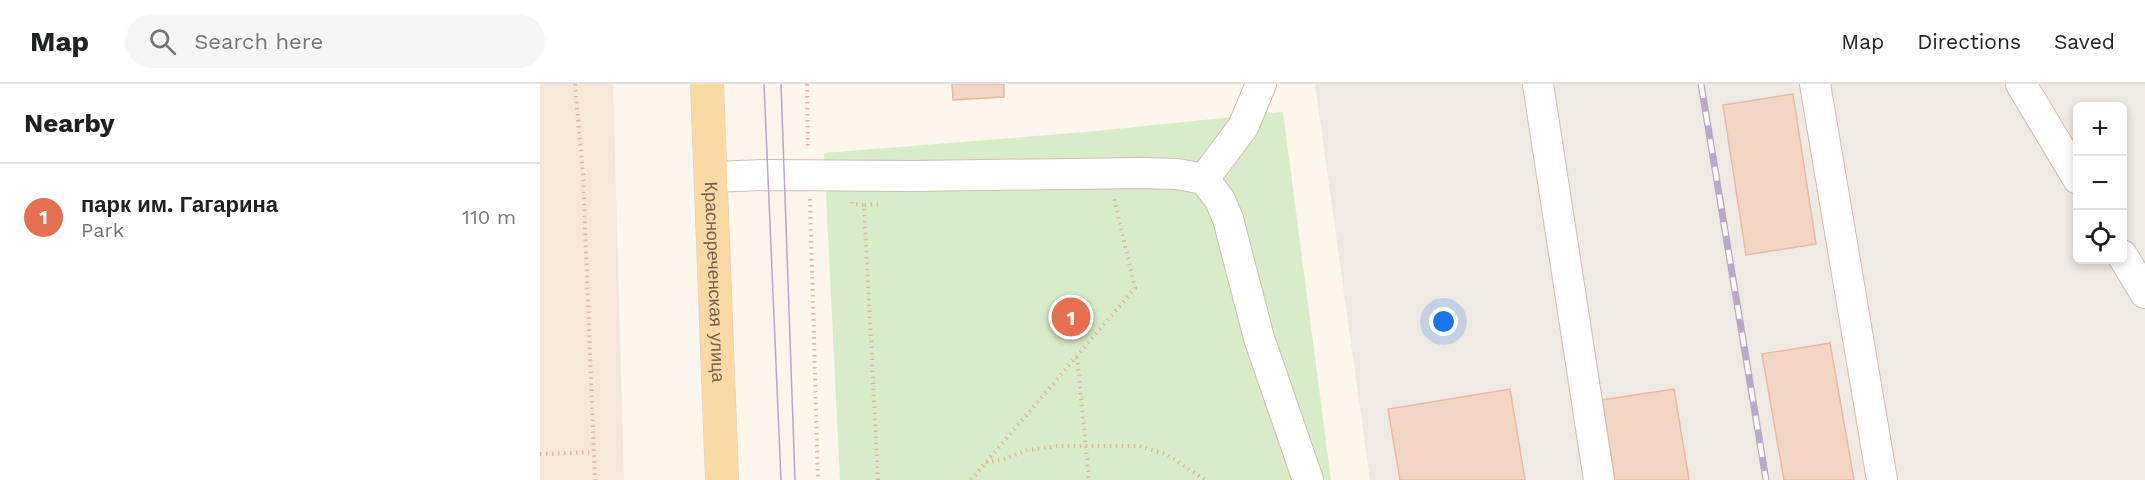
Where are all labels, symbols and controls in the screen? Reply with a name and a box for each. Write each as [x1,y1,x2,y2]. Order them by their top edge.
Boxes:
search box [125,14,545,68]
text: Map [30,25,89,58]
icon: search [146,25,179,58]
text: Search here [194,29,323,54]
text: Map [1841,29,1884,54]
text: Directions [1917,29,2021,54]
text: Saved [2054,29,2115,54]
map controls [2073,102,2127,264]
button: + [2073,102,2127,156]
text: Nearby [24,108,115,138]
button: − [2073,156,2127,210]
street label: Краснореченская улица [701,181,729,384]
text: парк им. Гагарина [81,192,278,217]
text: 1 [39,205,48,229]
text: 110 m [462,205,516,229]
button: locate [2073,210,2127,264]
text: Park [81,218,124,242]
pin: 1 [1052,294,1090,340]
your location [1429,307,1458,336]

